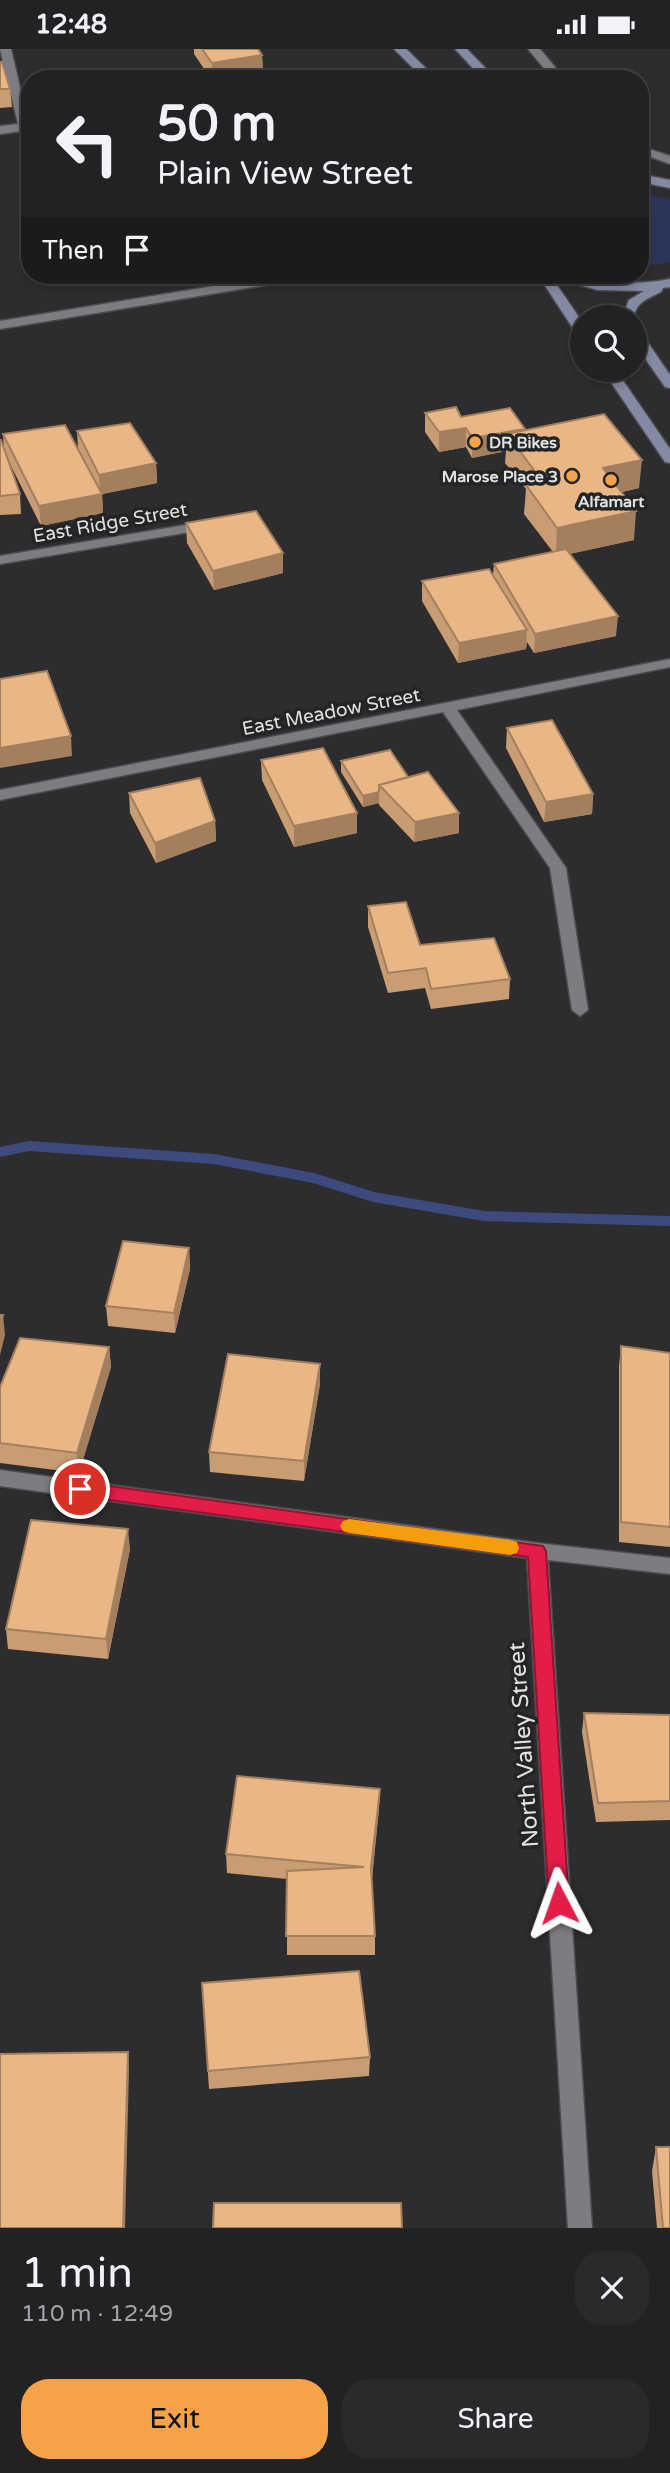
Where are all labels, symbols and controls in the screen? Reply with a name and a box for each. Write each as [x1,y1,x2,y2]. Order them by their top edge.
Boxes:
text: 12:48 [35,9,107,40]
text: 50 m [157,95,276,154]
icon: left [42,98,133,189]
text: Plain View Street [157,155,413,193]
icon: arrive [118,231,156,269]
text: Then [42,235,104,266]
map controls [570,305,647,382]
button: search [570,305,647,382]
place label: DR Bikes [489,433,557,453]
marker: DR Bikes [467,434,483,450]
place label: Marose Place 3 [442,467,558,487]
marker: Marose Place 3 [564,468,580,484]
marker: Alfamart [603,472,619,488]
place label: Alfamart [578,492,645,512]
street label: East Ridge Street [31,499,189,547]
street label: East Meadow Street [240,684,422,740]
pin [50,1459,110,1519]
icon: arrive [61,1470,99,1508]
street label: North Valley Street [503,1641,545,1849]
position arrow [522,1866,596,1940]
text: 1 min [21,2248,133,2299]
button: close [575,2251,649,2325]
text: 110 m · 12:49 [21,2300,173,2328]
button: Exit [21,2379,328,2459]
button: Share [342,2379,649,2459]

